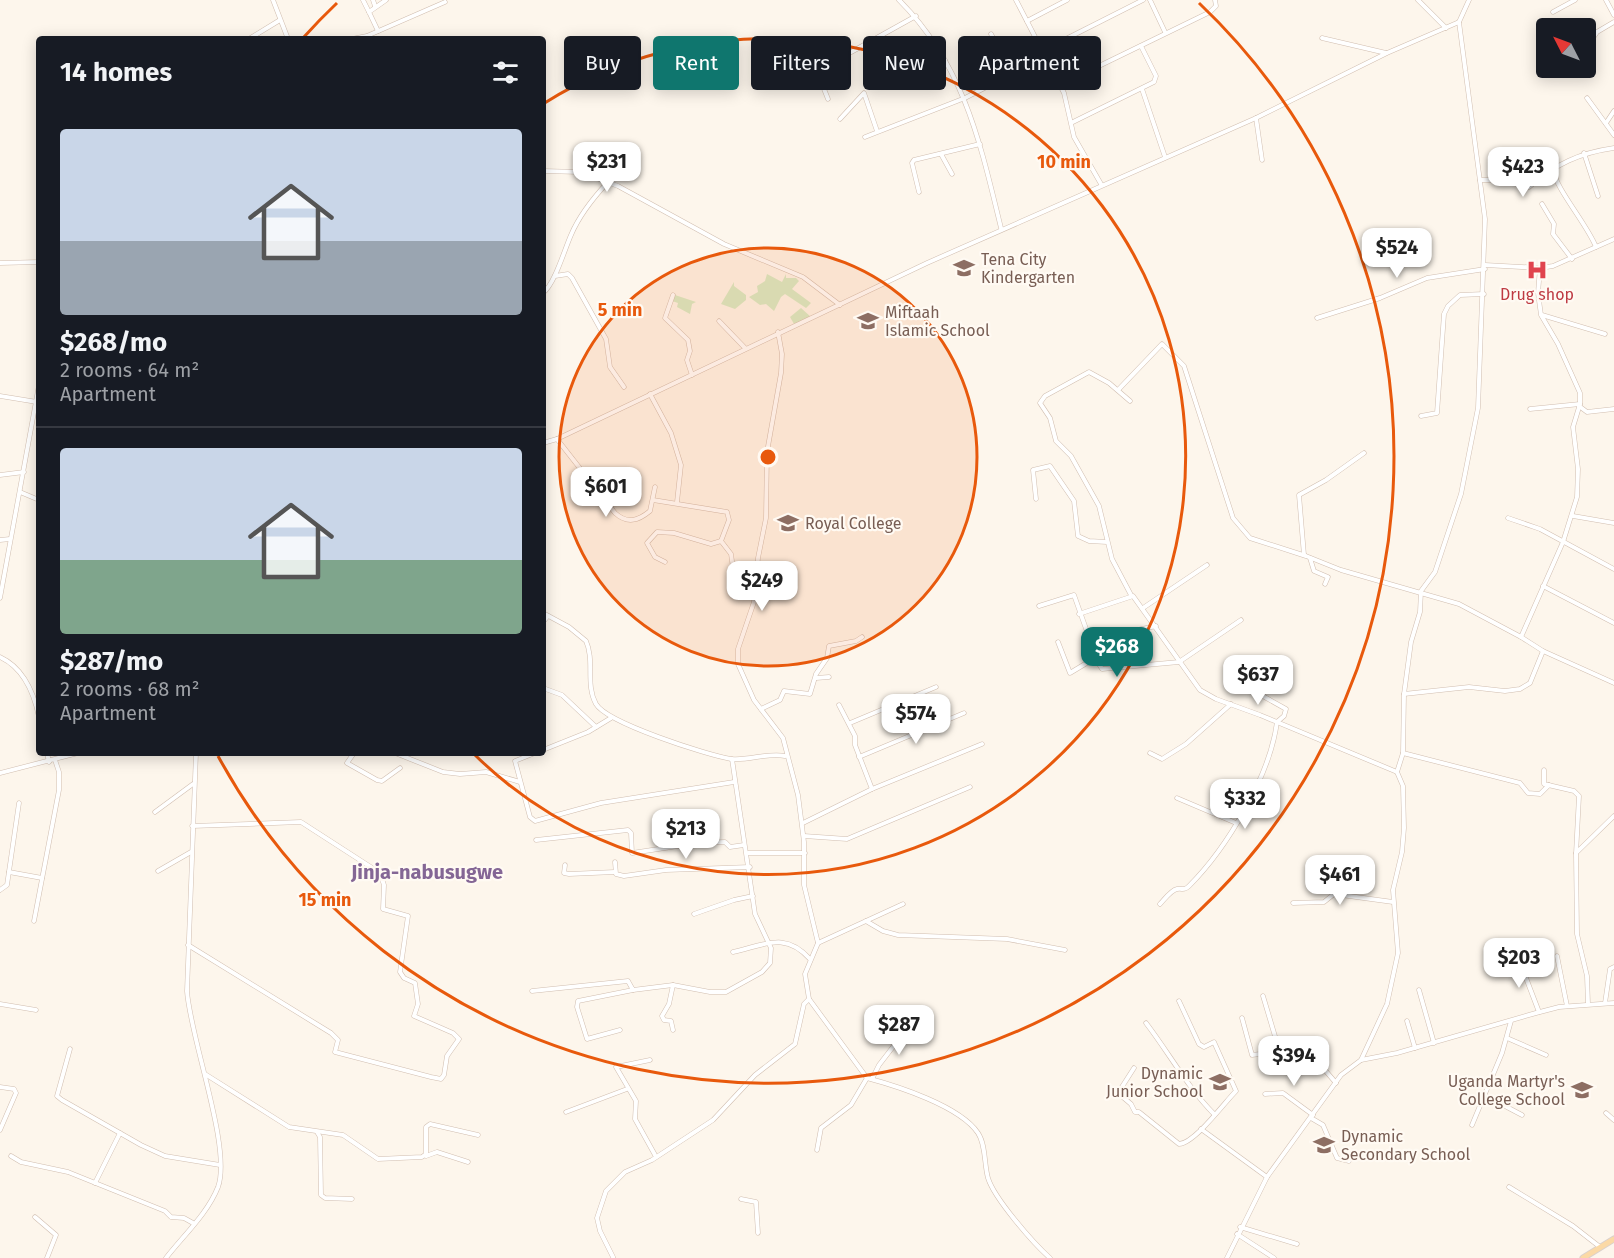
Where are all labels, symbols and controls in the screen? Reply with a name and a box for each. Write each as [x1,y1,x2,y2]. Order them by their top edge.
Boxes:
north arrow [1536,18,1596,78]
map controls [1536,18,1596,78]
chip: Buy [564,36,641,90]
chip: Rent [653,36,739,90]
chip: Filters [751,36,851,90]
chip: New [863,36,946,90]
chip: Apartment [958,36,1101,90]
icon: filters [489,56,522,89]
text: 14 homes [60,57,172,88]
pin: $231 [571,142,643,193]
pin: $423 [1487,147,1559,198]
text: $231 [587,149,627,173]
text: 10 min [1037,151,1091,173]
text: $423 [1502,154,1544,178]
icon: home [237,168,345,276]
pin: $524 [1361,228,1433,279]
text: $524 [1376,235,1418,259]
place label: Tena City Kindergarten [981,250,1075,287]
school or university icon: Tena City Kindergarten [952,256,976,280]
hospital icon: Drug shop [1525,258,1549,282]
place label: Drug shop [1500,285,1574,304]
text: 5 min [598,299,642,321]
place label: Miftaah Islamic School [885,303,990,340]
school or university icon: Miftaah Islamic School [856,309,880,333]
text: $268/mo [60,327,167,358]
text: 2 rooms · 64 m² [60,358,199,382]
text: Apartment [60,382,156,406]
centre of rings [758,447,778,467]
pin: $601 [570,467,642,518]
text: $601 [585,474,627,498]
icon: home [237,487,345,595]
school or university icon: Royal College [776,511,800,535]
place label: Royal College [805,514,902,533]
pin: $249 [726,561,798,612]
text: $249 [741,568,783,592]
pin: $268 [1081,627,1153,678]
text: $268 [1095,634,1139,658]
text: $287/mo [60,646,163,677]
pin: $637 [1222,655,1294,706]
text: $637 [1237,662,1279,686]
text: 2 rooms · 68 m² [60,677,200,701]
pin: $574 [880,694,952,745]
text: Apartment [60,701,156,725]
text: $574 [896,701,937,725]
pin: $332 [1209,779,1281,830]
text: $332 [1224,786,1266,810]
pin: $213 [650,809,722,860]
text: $213 [666,816,706,840]
pin: $461 [1304,855,1376,906]
district label: Jinja-nabusugwe [350,860,503,884]
text: $461 [1319,862,1361,886]
text: 15 min [299,889,351,911]
pin: $203 [1483,938,1555,989]
text: $203 [1497,945,1541,969]
pin: $287 [863,1005,935,1056]
text: $287 [878,1012,920,1036]
pin: $394 [1258,1036,1330,1087]
text: $394 [1272,1043,1316,1067]
place label: Dynamic Junior School [1106,1064,1203,1101]
school or university icon: Dynamic Junior School [1208,1070,1232,1094]
place label: Uganda Martyr's College School [1448,1072,1565,1109]
school or university icon: Uganda Martyr's College School [1570,1078,1594,1102]
place label: Dynamic Secondary School [1341,1127,1470,1164]
school or university icon: Dynamic Secondary School [1312,1133,1336,1157]

